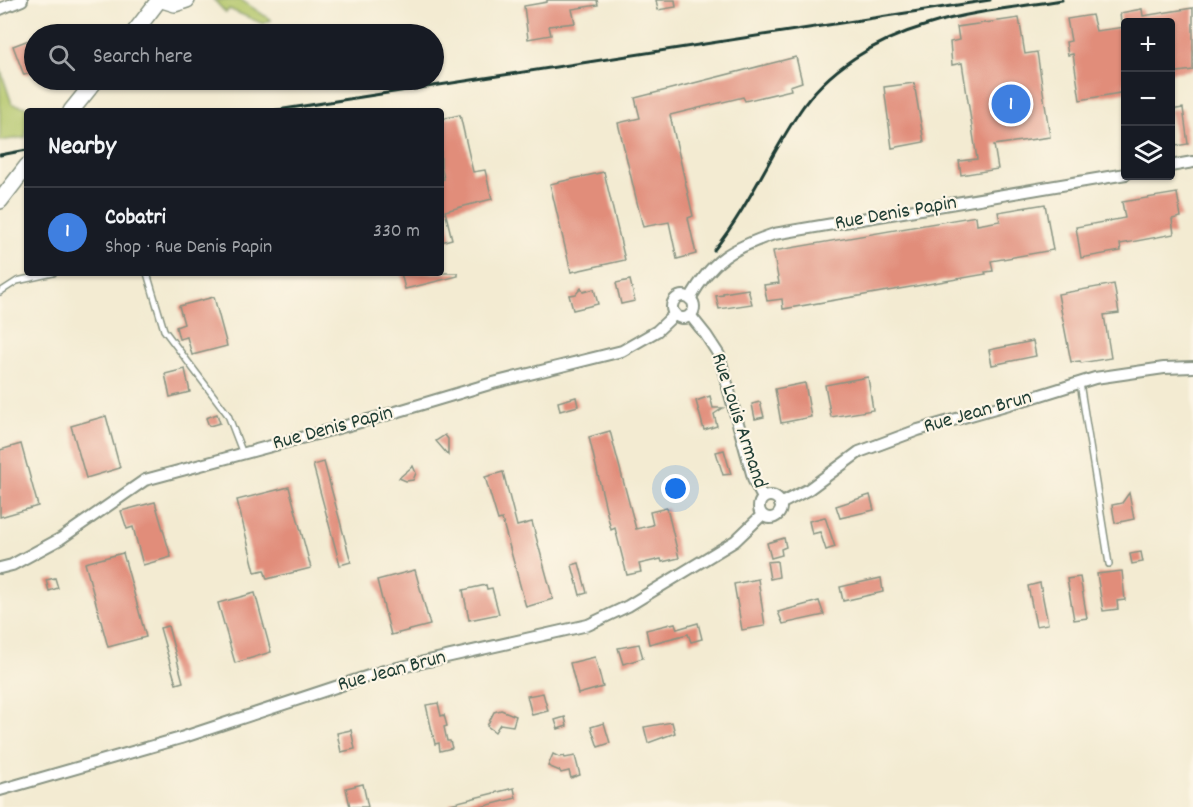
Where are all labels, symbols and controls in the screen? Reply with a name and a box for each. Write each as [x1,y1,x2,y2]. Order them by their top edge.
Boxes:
map controls [1121,18,1175,180]
button: + [1121,18,1175,72]
search box [24,24,444,90]
icon: search [45,41,78,74]
text: Search here [93,42,192,73]
button: − [1121,72,1175,126]
pin: 1 [992,82,1030,126]
button: layers [1121,126,1175,180]
text: Nearby [48,129,116,166]
street label: Rue Denis Papin [833,189,959,239]
text: Cobatri [105,203,166,234]
text: 1 [65,218,70,246]
text: 330 m [373,218,420,246]
text: Shop · Rue Denis Papin [105,234,272,262]
street label: Rue Louis Armand [702,349,774,493]
street label: Rue Jean Brun [920,383,1036,443]
street label: Rue Denis Papin [270,399,396,459]
your location [661,474,690,503]
street label: Rue Jean Brun [334,643,450,701]

